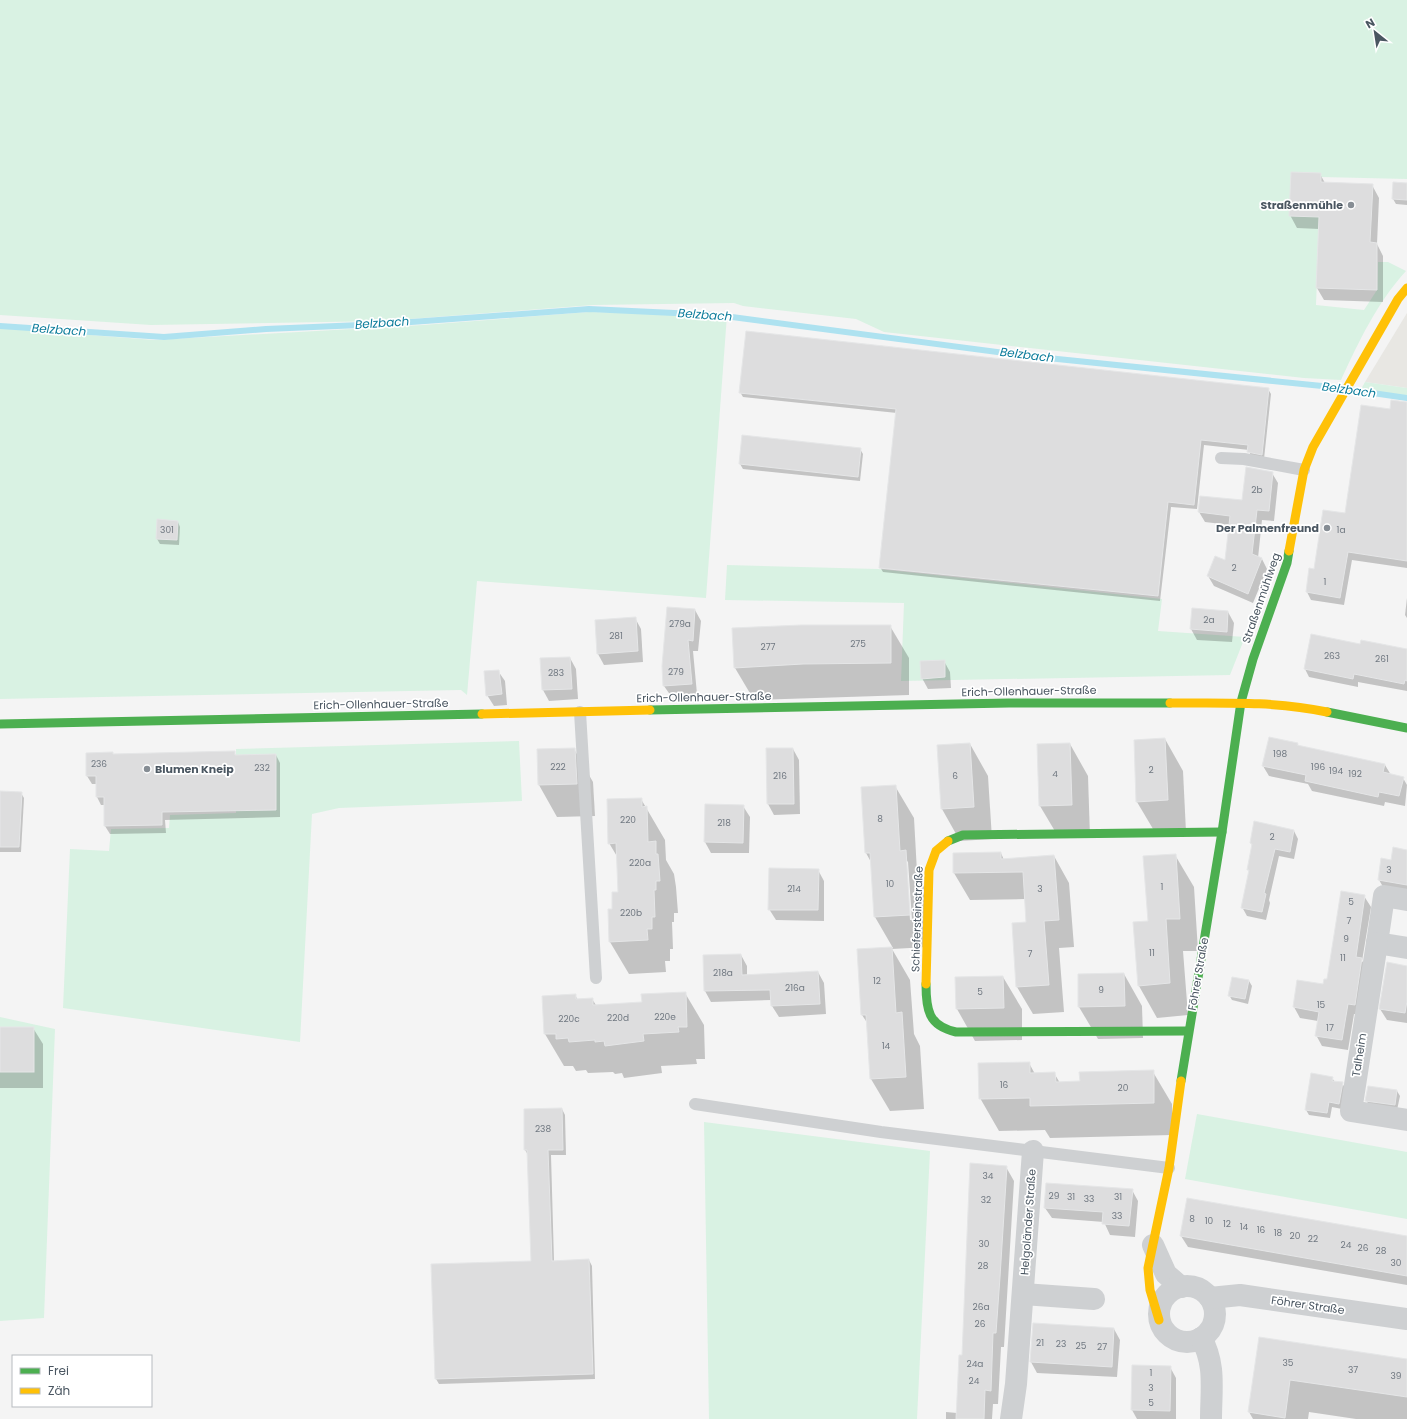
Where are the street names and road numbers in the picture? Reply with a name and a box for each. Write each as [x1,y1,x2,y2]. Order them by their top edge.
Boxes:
street label: Straßenmühlweg [1238,551,1284,645]
street label: Erich-Ollenhauer-Straße [961,682,1097,700]
street label: Erich-Ollenhauer-Straße [636,688,772,706]
street label: Erich-Ollenhauer-Straße [313,695,449,713]
street label: Schiefersteinstraße [907,866,927,972]
street label: Föhrer Straße [1184,936,1212,1012]
street label: Talheim [1348,1032,1370,1078]
street label: Helgoländer Straße [1016,1168,1040,1276]
street label: Föhrer Straße [1270,1292,1346,1318]

